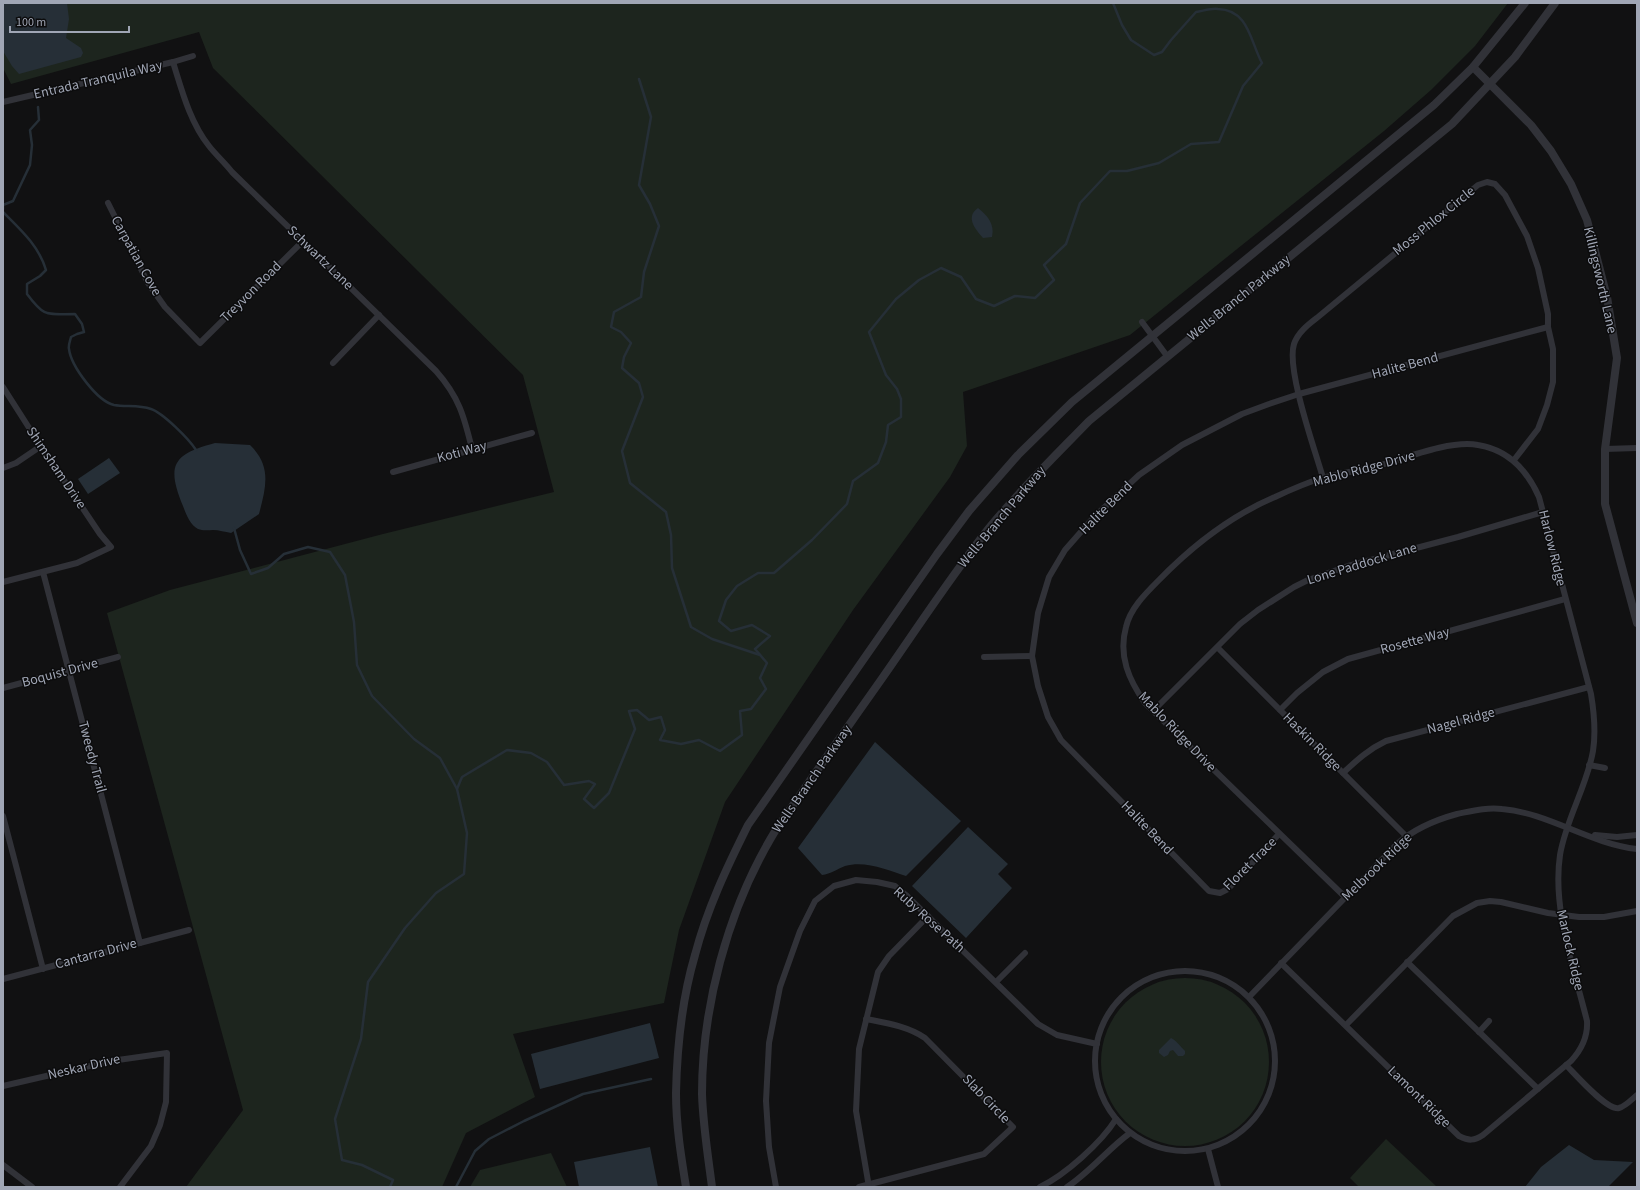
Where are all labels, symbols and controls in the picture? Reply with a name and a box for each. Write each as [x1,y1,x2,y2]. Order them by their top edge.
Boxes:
scale bar [10,8,129,34]
text: 100 m [16,14,46,31]
street label: Entrada Tranquila Way [32,55,165,105]
street label: Moss Phlox Circle [1389,181,1480,260]
street label: Carpatian Cove [106,212,166,300]
street label: Schwartz Lane [282,221,358,295]
street label: Killingsworth Lane [1578,225,1622,335]
street label: Wells Branch Parkway [1183,250,1295,346]
street label: Treyvon Road [216,257,286,327]
street label: Halite Bend [1370,348,1440,384]
street label: Shimsham Drive [21,423,91,513]
street label: Koti Way [435,436,490,468]
street label: Mablo Ridge Drive [1311,446,1417,492]
street label: Wells Branch Parkway [953,461,1051,572]
street label: Halite Bend [1075,477,1137,539]
street label: Harlow Ridge [1533,508,1571,588]
street label: Lone Paddock Lane [1305,538,1419,590]
street label: Rosette Way [1378,622,1452,660]
street label: Boquist Drive [20,653,100,693]
street label: Mablo Ridge Drive [1133,687,1221,777]
street label: Nagel Ridge [1425,702,1497,740]
street label: Haskin Ridge [1278,708,1346,776]
street label: Tweedy Trail [73,719,111,795]
street label: Wells Branch Parkway [767,721,857,837]
street label: Halite Bend [1116,797,1178,859]
street label: Melbrook Ridge [1337,828,1417,906]
street label: Floret Trace [1219,833,1281,895]
street label: Ruby Rose Path [889,882,969,958]
street label: Marlock Ridge [1551,908,1589,992]
street label: Cantarra Drive [53,933,139,975]
street label: Neskar Drive [46,1049,122,1085]
street label: Lamont Ridge [1383,1062,1455,1132]
street label: Slab Circle [957,1070,1015,1128]

